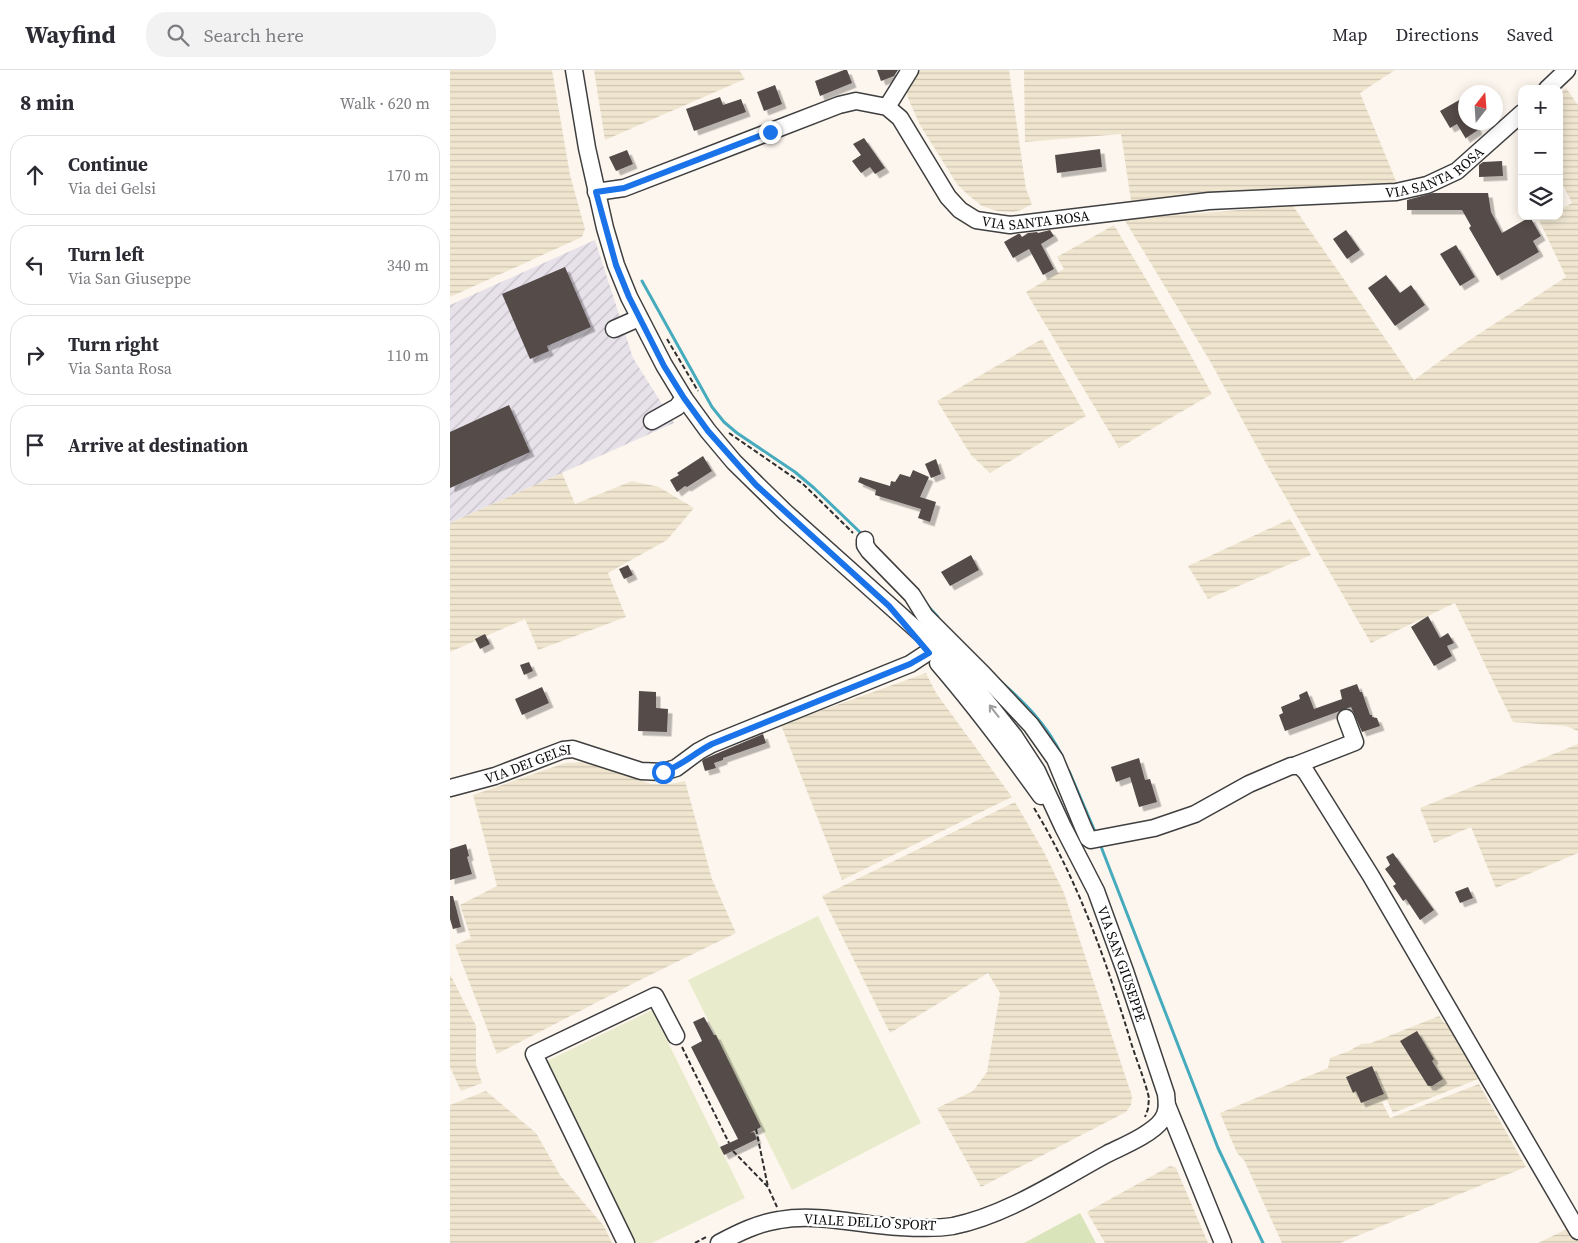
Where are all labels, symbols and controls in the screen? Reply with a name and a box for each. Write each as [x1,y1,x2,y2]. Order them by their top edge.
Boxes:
search box [146,12,496,57]
text: Wayfind [25,18,116,51]
icon: search [164,21,192,49]
text: Search here [204,22,304,48]
text: Map [1332,22,1368,47]
text: Directions [1396,22,1479,47]
text: Saved [1507,22,1553,47]
north arrow [1458,85,1503,130]
map controls [1518,85,1563,220]
button: + [1518,85,1563,130]
text: 8 min [20,88,75,117]
text: Walk · 620 m [340,92,430,114]
route end [759,121,782,144]
button: − [1518,130,1563,175]
street label: VIA SANTA ROSA [1384,141,1488,203]
text: Continue [68,151,148,177]
icon: ahead [21,161,49,189]
text: 170 m [387,164,429,186]
button: layers [1518,175,1563,220]
text: Via dei Gelsi [68,177,156,199]
street label: VIA SANTA ROSA [980,205,1091,235]
text: Turn left [68,241,144,267]
icon: left [21,251,49,279]
text: 340 m [387,254,429,276]
text: Via San Giuseppe [68,267,191,289]
text: Turn right [68,331,159,357]
icon: right [21,341,49,369]
text: 110 m [387,344,429,366]
text: Via Santa Rosa [68,357,172,379]
icon: arrive [21,431,49,459]
text: Arrive at destination [68,432,248,458]
one-way arrow [989,704,1000,717]
street label: VIA DEI GELSI [482,739,573,788]
route start [652,761,675,784]
street label: VIA SAN GIUSEPPE [1092,903,1151,1024]
street label: VIALE DELLO SPORT [803,1209,937,1235]

